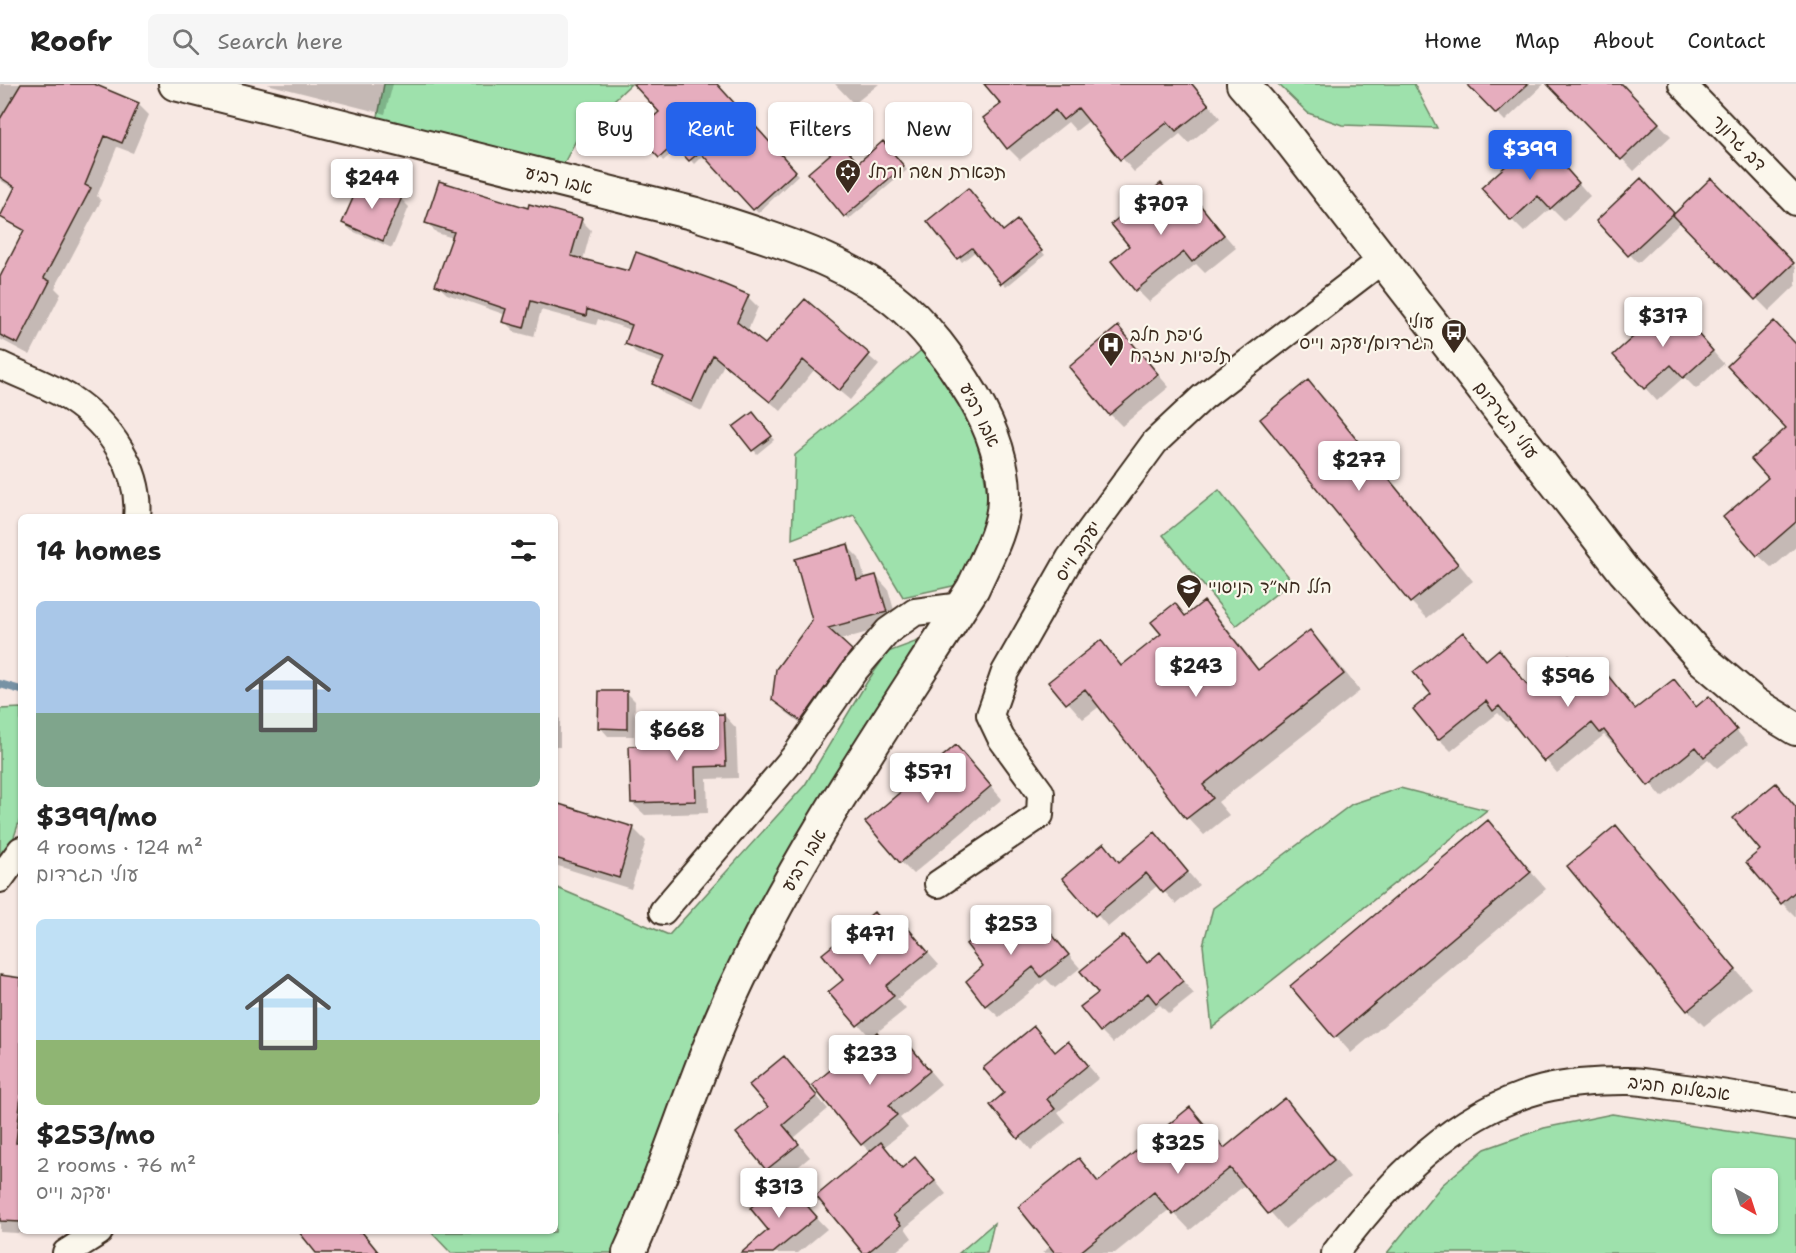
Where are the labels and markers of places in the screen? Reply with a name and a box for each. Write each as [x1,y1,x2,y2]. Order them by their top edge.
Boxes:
pin: $399 [1494,130,1566,181]
synagogue icon: תפארת משה ורחל [833,157,863,195]
pin: $244 [336,159,408,210]
place label: תפארת משה ורחל [868,160,1006,184]
pin: $707 [1125,185,1197,236]
pin: $317 [1627,297,1699,348]
place label: עולי הגרדום/יעקב וייס [1299,310,1434,355]
bus stop icon: עולי הגרדום/יעקב וייס [1439,317,1469,355]
place label: טיפת חלב תלפיות מזרח [1130,323,1231,368]
hospital icon: טיפת חלב תלפיות מזרח [1096,330,1126,368]
pin: $277 [1323,441,1395,492]
school or university icon: הלל חמ״ד הניסויי [1174,572,1204,610]
place label: הלל חמ״ד הניסויי [1208,575,1332,599]
pin: $243 [1160,647,1232,698]
pin: $596 [1532,657,1604,708]
pin: $668 [641,711,713,762]
pin: $571 [892,753,964,804]
pin: $253 [975,905,1047,956]
pin: $471 [834,915,906,966]
pin: $233 [834,1035,906,1086]
pin: $325 [1142,1124,1214,1175]
pin: $313 [743,1168,815,1219]

